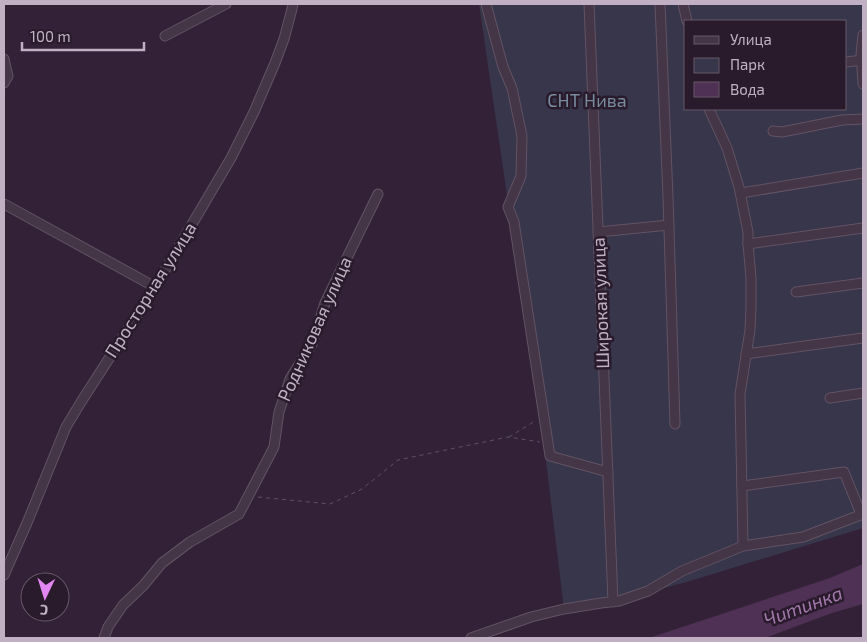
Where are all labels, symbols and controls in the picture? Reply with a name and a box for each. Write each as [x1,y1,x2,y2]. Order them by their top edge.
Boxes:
scale bar [22,20,145,52]
legend [684,20,847,110]
text: 100 m [30,27,71,45]
text: Улица [730,30,772,48]
text: Парк [730,55,765,73]
text: Вода [730,80,765,98]
park label: СНТ Нива [547,89,627,111]
street label: Просторная улица [100,218,201,361]
street label: Широкая улица [587,237,613,369]
street label: Родниковая улица [272,253,356,404]
north arrow [20,572,70,622]
water label: Читинка [760,581,845,630]
text: С [39,602,49,619]

